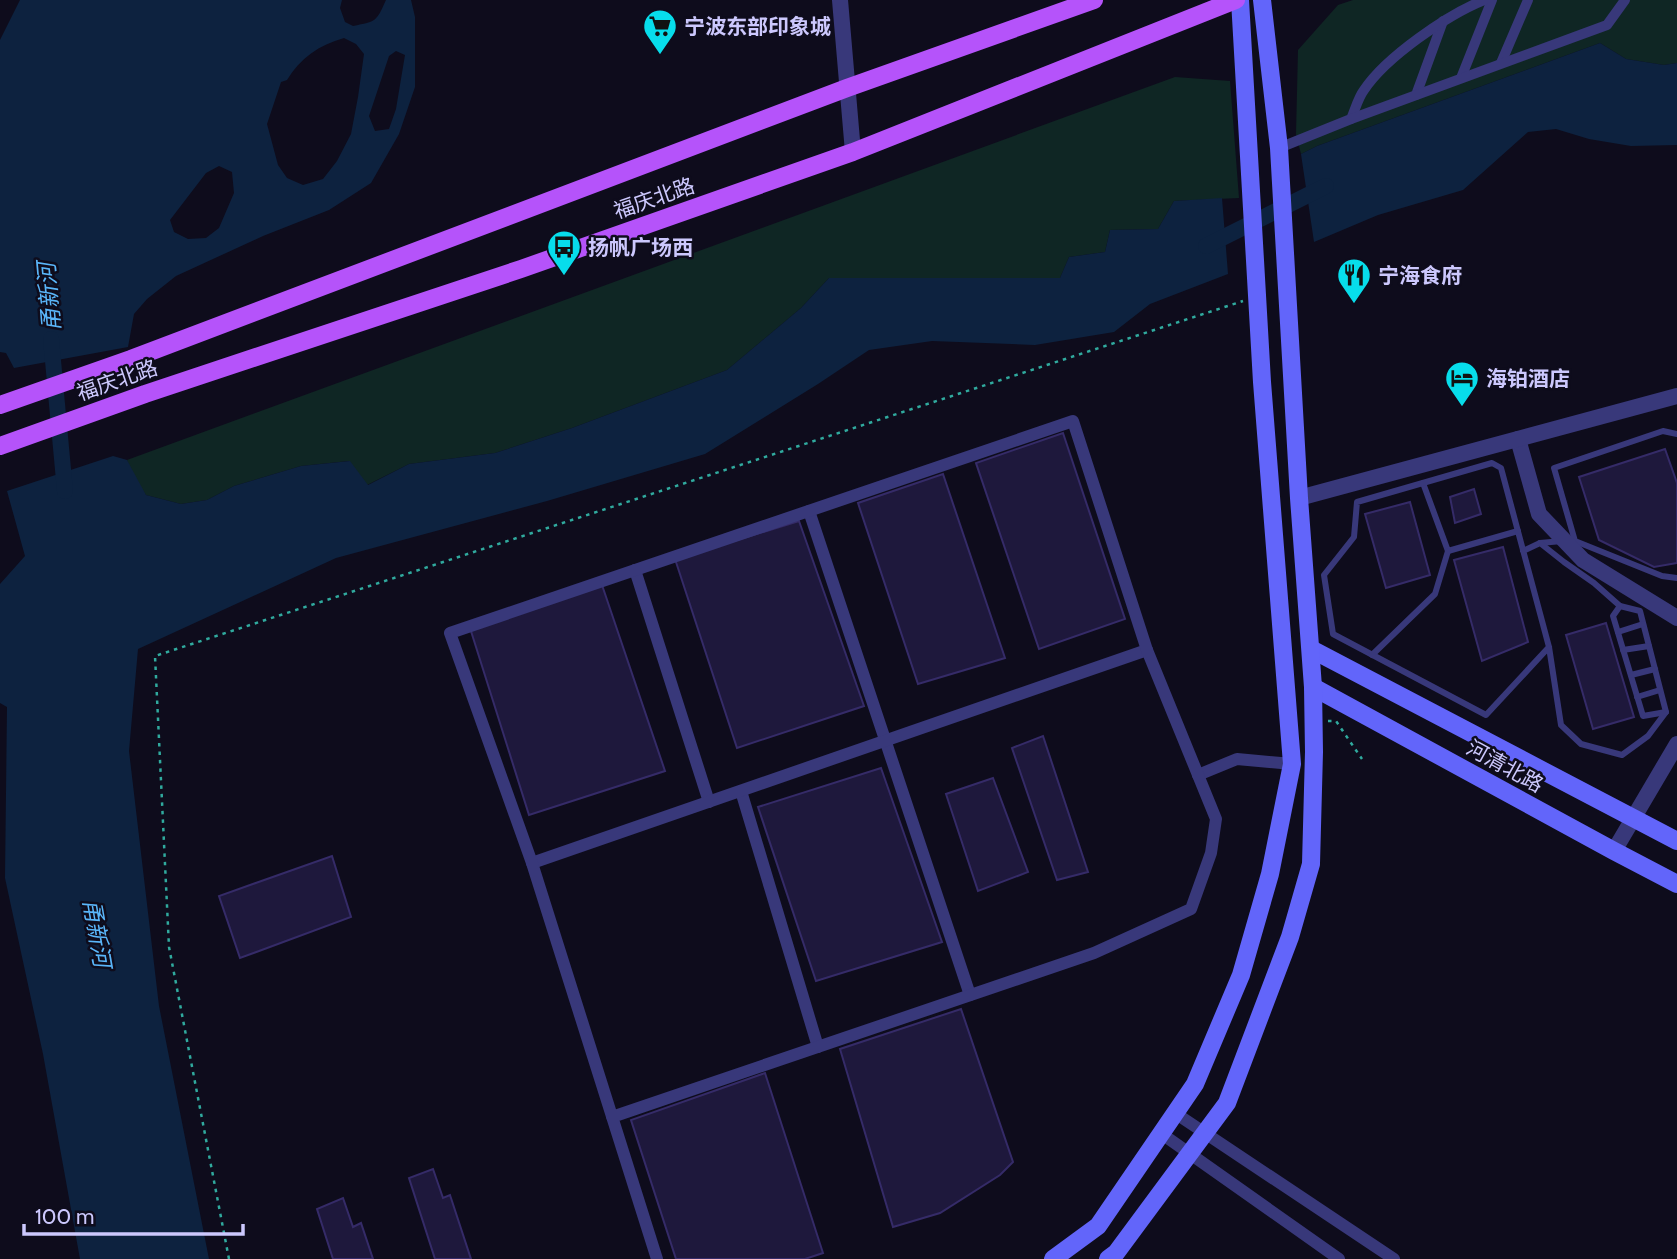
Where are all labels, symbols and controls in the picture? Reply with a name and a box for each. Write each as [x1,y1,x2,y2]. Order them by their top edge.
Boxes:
supermarket icon: 宁波东部印象城 [641,7,679,56]
place label: 宁波东部印象城 [684,14,831,39]
street label: 福庆北路 [610,173,698,223]
bus stop icon: 扬帆广场西 [545,228,583,277]
place label: 扬帆广场西 [588,235,693,260]
restaurant icon: 宁海食府 [1335,256,1373,305]
water label: 甬新河 [32,257,66,333]
place label: 宁海食府 [1378,263,1462,288]
street label: 福庆北路 [73,355,161,405]
hotel icon: 海铂酒店 [1443,359,1481,408]
place label: 海铂酒店 [1486,366,1570,391]
street label: 河清北路 [1462,735,1548,797]
water label: 甬新河 [77,897,117,973]
scale bar [24,1192,243,1236]
text: 100 m [35,1204,94,1229]

